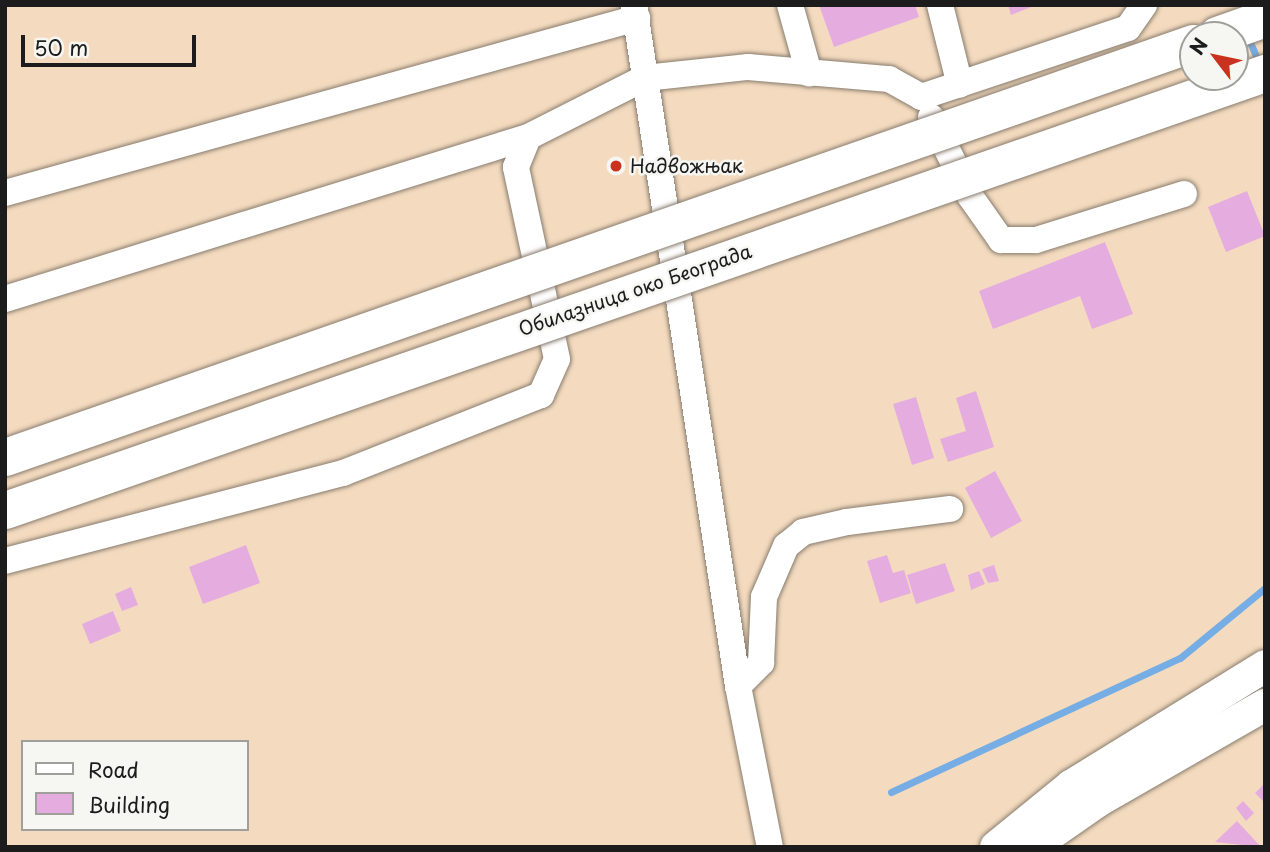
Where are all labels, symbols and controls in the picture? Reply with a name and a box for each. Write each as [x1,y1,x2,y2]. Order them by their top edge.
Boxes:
scale bar [24,21,200,65]
north arrow [1179,21,1249,91]
text: 50 m [34,31,88,63]
text: N [1182,32,1214,60]
place label: Надвожњак [630,155,743,177]
marker: Надвожњак [608,158,624,174]
street label: Обилазница око Београда [515,239,755,341]
legend [21,740,248,831]
text: Road [88,753,139,785]
text: Building [88,788,170,820]

